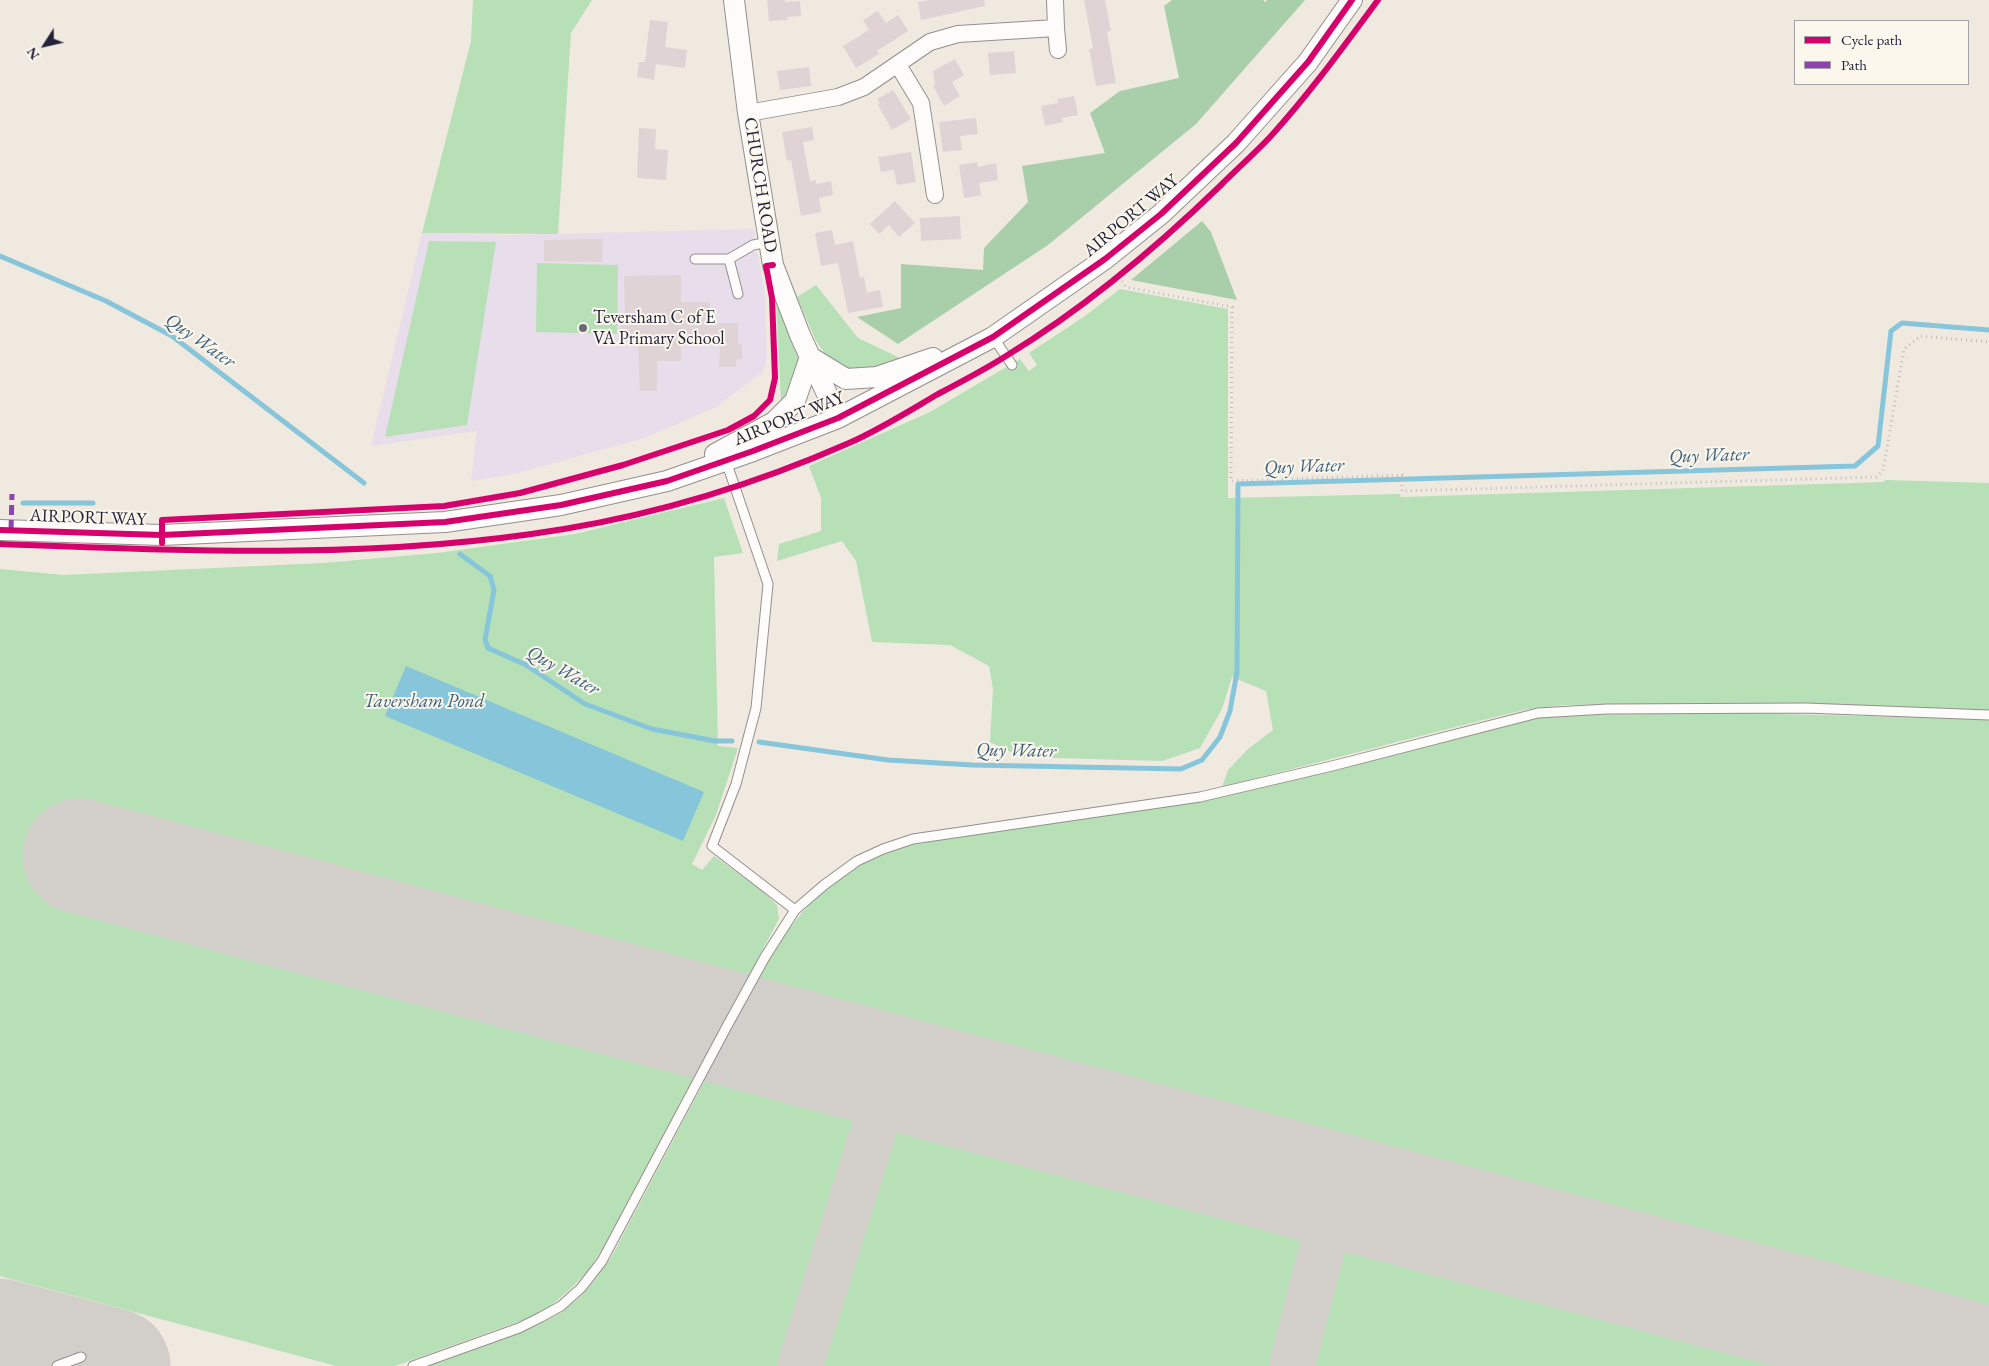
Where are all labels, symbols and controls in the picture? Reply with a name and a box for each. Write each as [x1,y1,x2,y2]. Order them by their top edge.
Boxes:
north arrow [20,20,70,70]
legend [1794,20,1969,85]
text: Cycle path [1841,30,1902,49]
text: N [22,44,43,63]
text: Path [1841,55,1867,74]
street label: CHURCH ROAD [739,116,781,254]
street label: AIRPORT WAY [1079,170,1183,262]
place label: Teversham C of E VA Primary School [593,307,725,350]
water label: Quy Water [161,309,239,373]
marker: Teversham C of E VA Primary School [577,322,589,334]
street label: AIRPORT WAY [731,387,847,451]
water label: Quy Water [1669,443,1749,469]
water label: Quy Water [1264,454,1344,480]
street label: AIRPORT WAY [29,505,147,531]
water label: Quy Water [523,641,603,701]
water label: Taversham Pond [364,691,484,713]
water label: Quy Water [976,739,1056,763]

